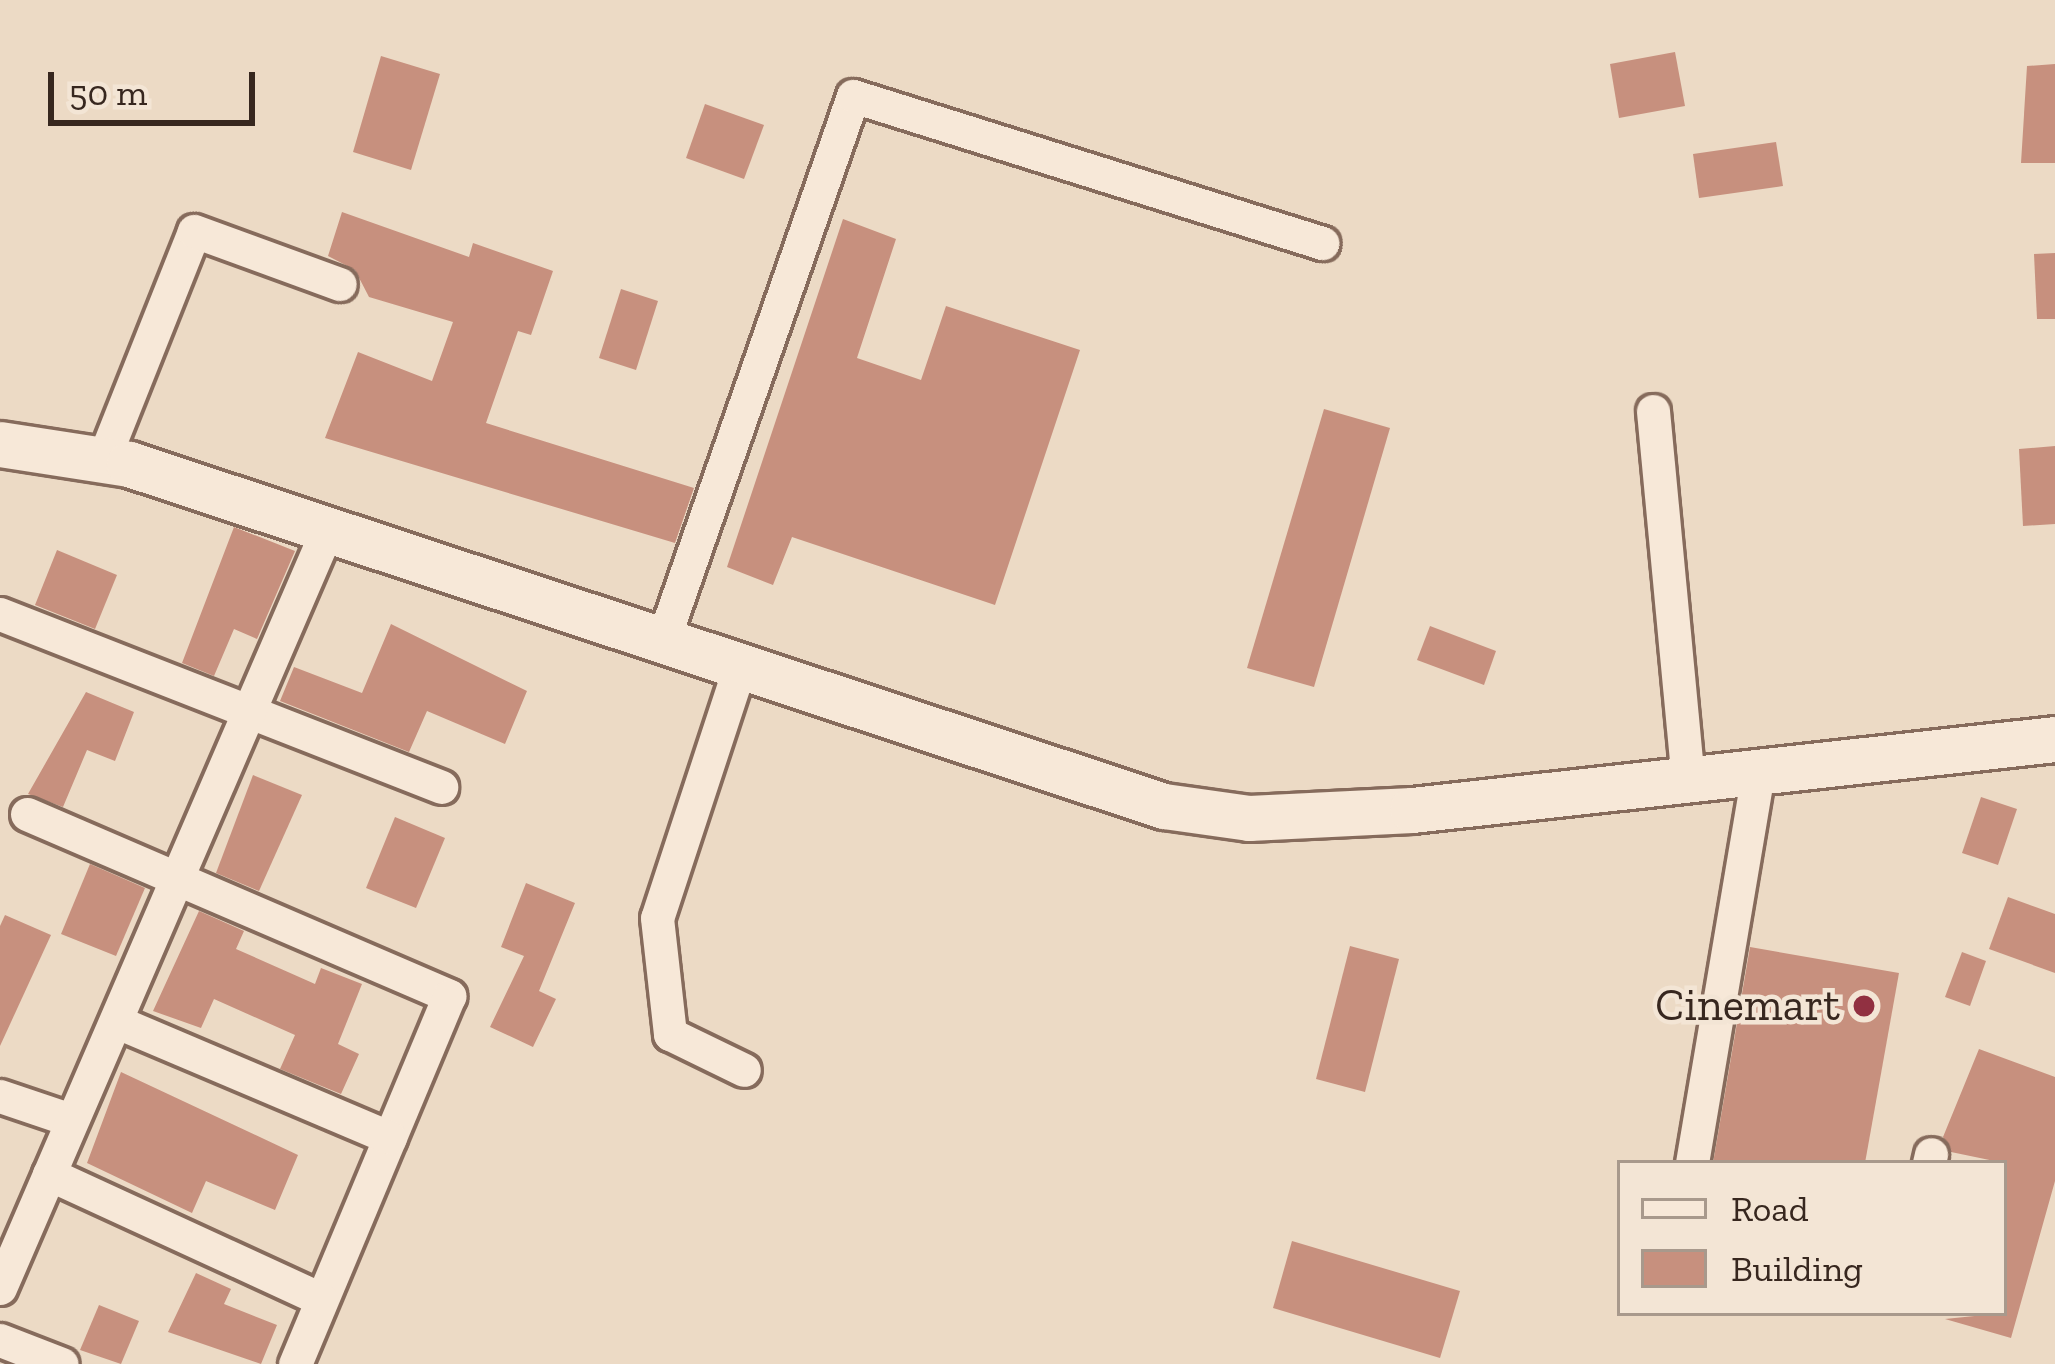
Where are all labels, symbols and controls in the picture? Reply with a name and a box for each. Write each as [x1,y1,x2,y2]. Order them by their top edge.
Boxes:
scale bar [54,48,261,122]
text: 50 m [69,71,147,114]
place label: Cinemart [1655,979,1840,1033]
marker: Cinemart [1851,993,1877,1019]
legend [1617,1160,2007,1316]
text: Road [1731,1187,1808,1230]
text: Building [1731,1247,1863,1290]

